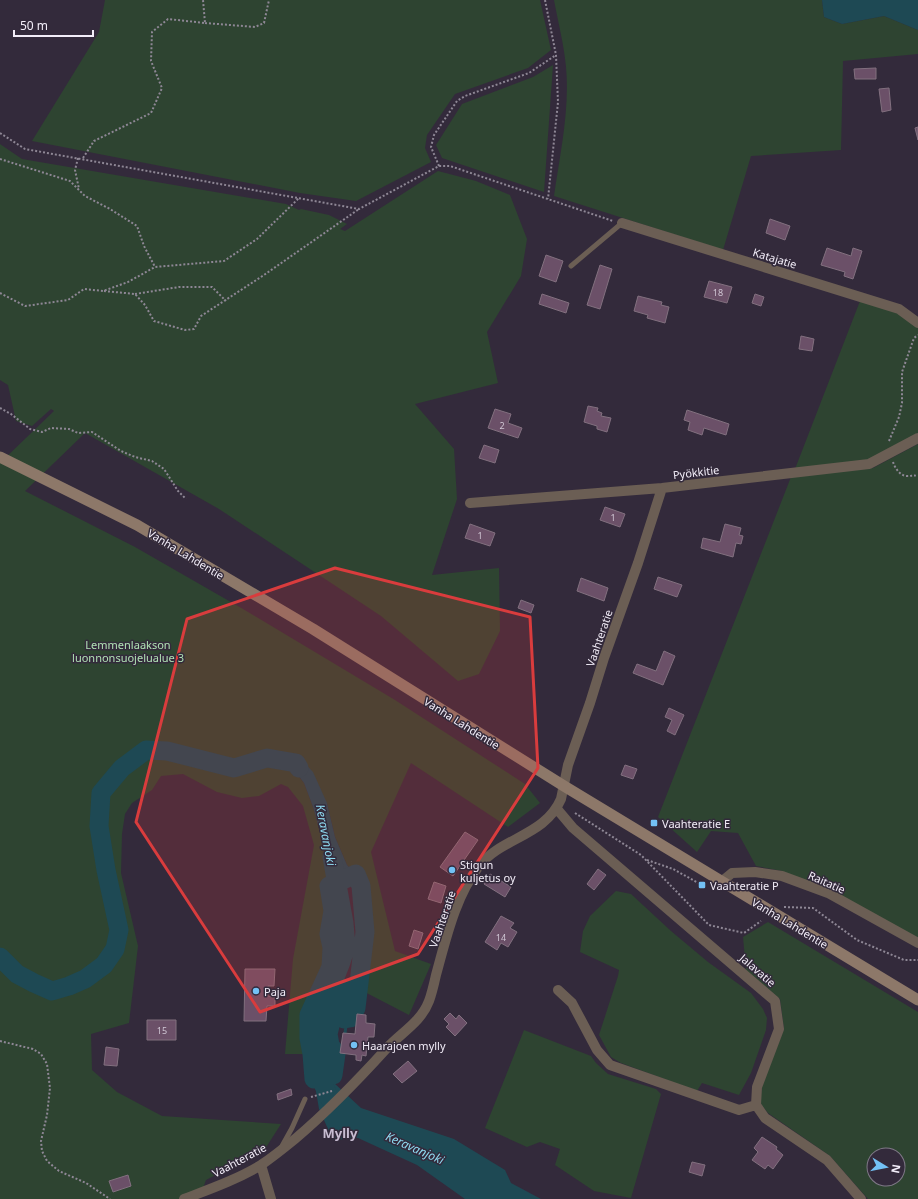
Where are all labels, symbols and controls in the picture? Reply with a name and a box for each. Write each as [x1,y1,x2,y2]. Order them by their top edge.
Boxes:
scale bar [14,12,93,38]
text: 50 m [20,17,48,34]
street label: Katajatie [751,244,799,272]
house number: 18 [713,286,723,299]
house number: 2 [499,419,505,432]
street label: Pyökkitie [672,462,720,482]
house number: 1 [610,511,616,524]
street label: Vanha Lahdentie [145,525,227,583]
house number: 1 [477,529,483,542]
street label: Vaahteratie [582,608,616,668]
park label: Lemmenlaakson luonnonsuojelualue 3 [72,637,184,665]
street label: Vanha Lahdentie [421,694,503,752]
water label: Keravanjoki [312,803,340,868]
place label: Vaahteratie E [662,816,730,831]
marker: Vaahteratie E [649,818,659,828]
place label: Stigun kuljetus oy [460,857,516,885]
marker: Stigun kuljetus oy [447,865,457,875]
street label: Raitatie [806,867,848,897]
place label: Vaahteratie P [710,878,779,893]
marker: Vaahteratie P [697,880,707,890]
street label: Vaahteratie [425,889,459,949]
street label: Vanha Lahdentie [749,894,831,952]
house number: 14 [496,931,506,944]
street label: Jalavatie [736,950,779,990]
place label: Paja [264,984,286,999]
marker: Paja [251,986,261,996]
house number: 15 [157,1024,167,1037]
place label: Haarajoen mylly [362,1038,446,1053]
marker: Haarajoen mylly [349,1040,359,1050]
district label: Mylly [323,1124,358,1142]
water label: Keravanjoki [383,1128,448,1169]
street label: Vaahteratie [209,1139,269,1181]
north arrow [866,1147,906,1187]
text: N [888,1163,905,1175]

